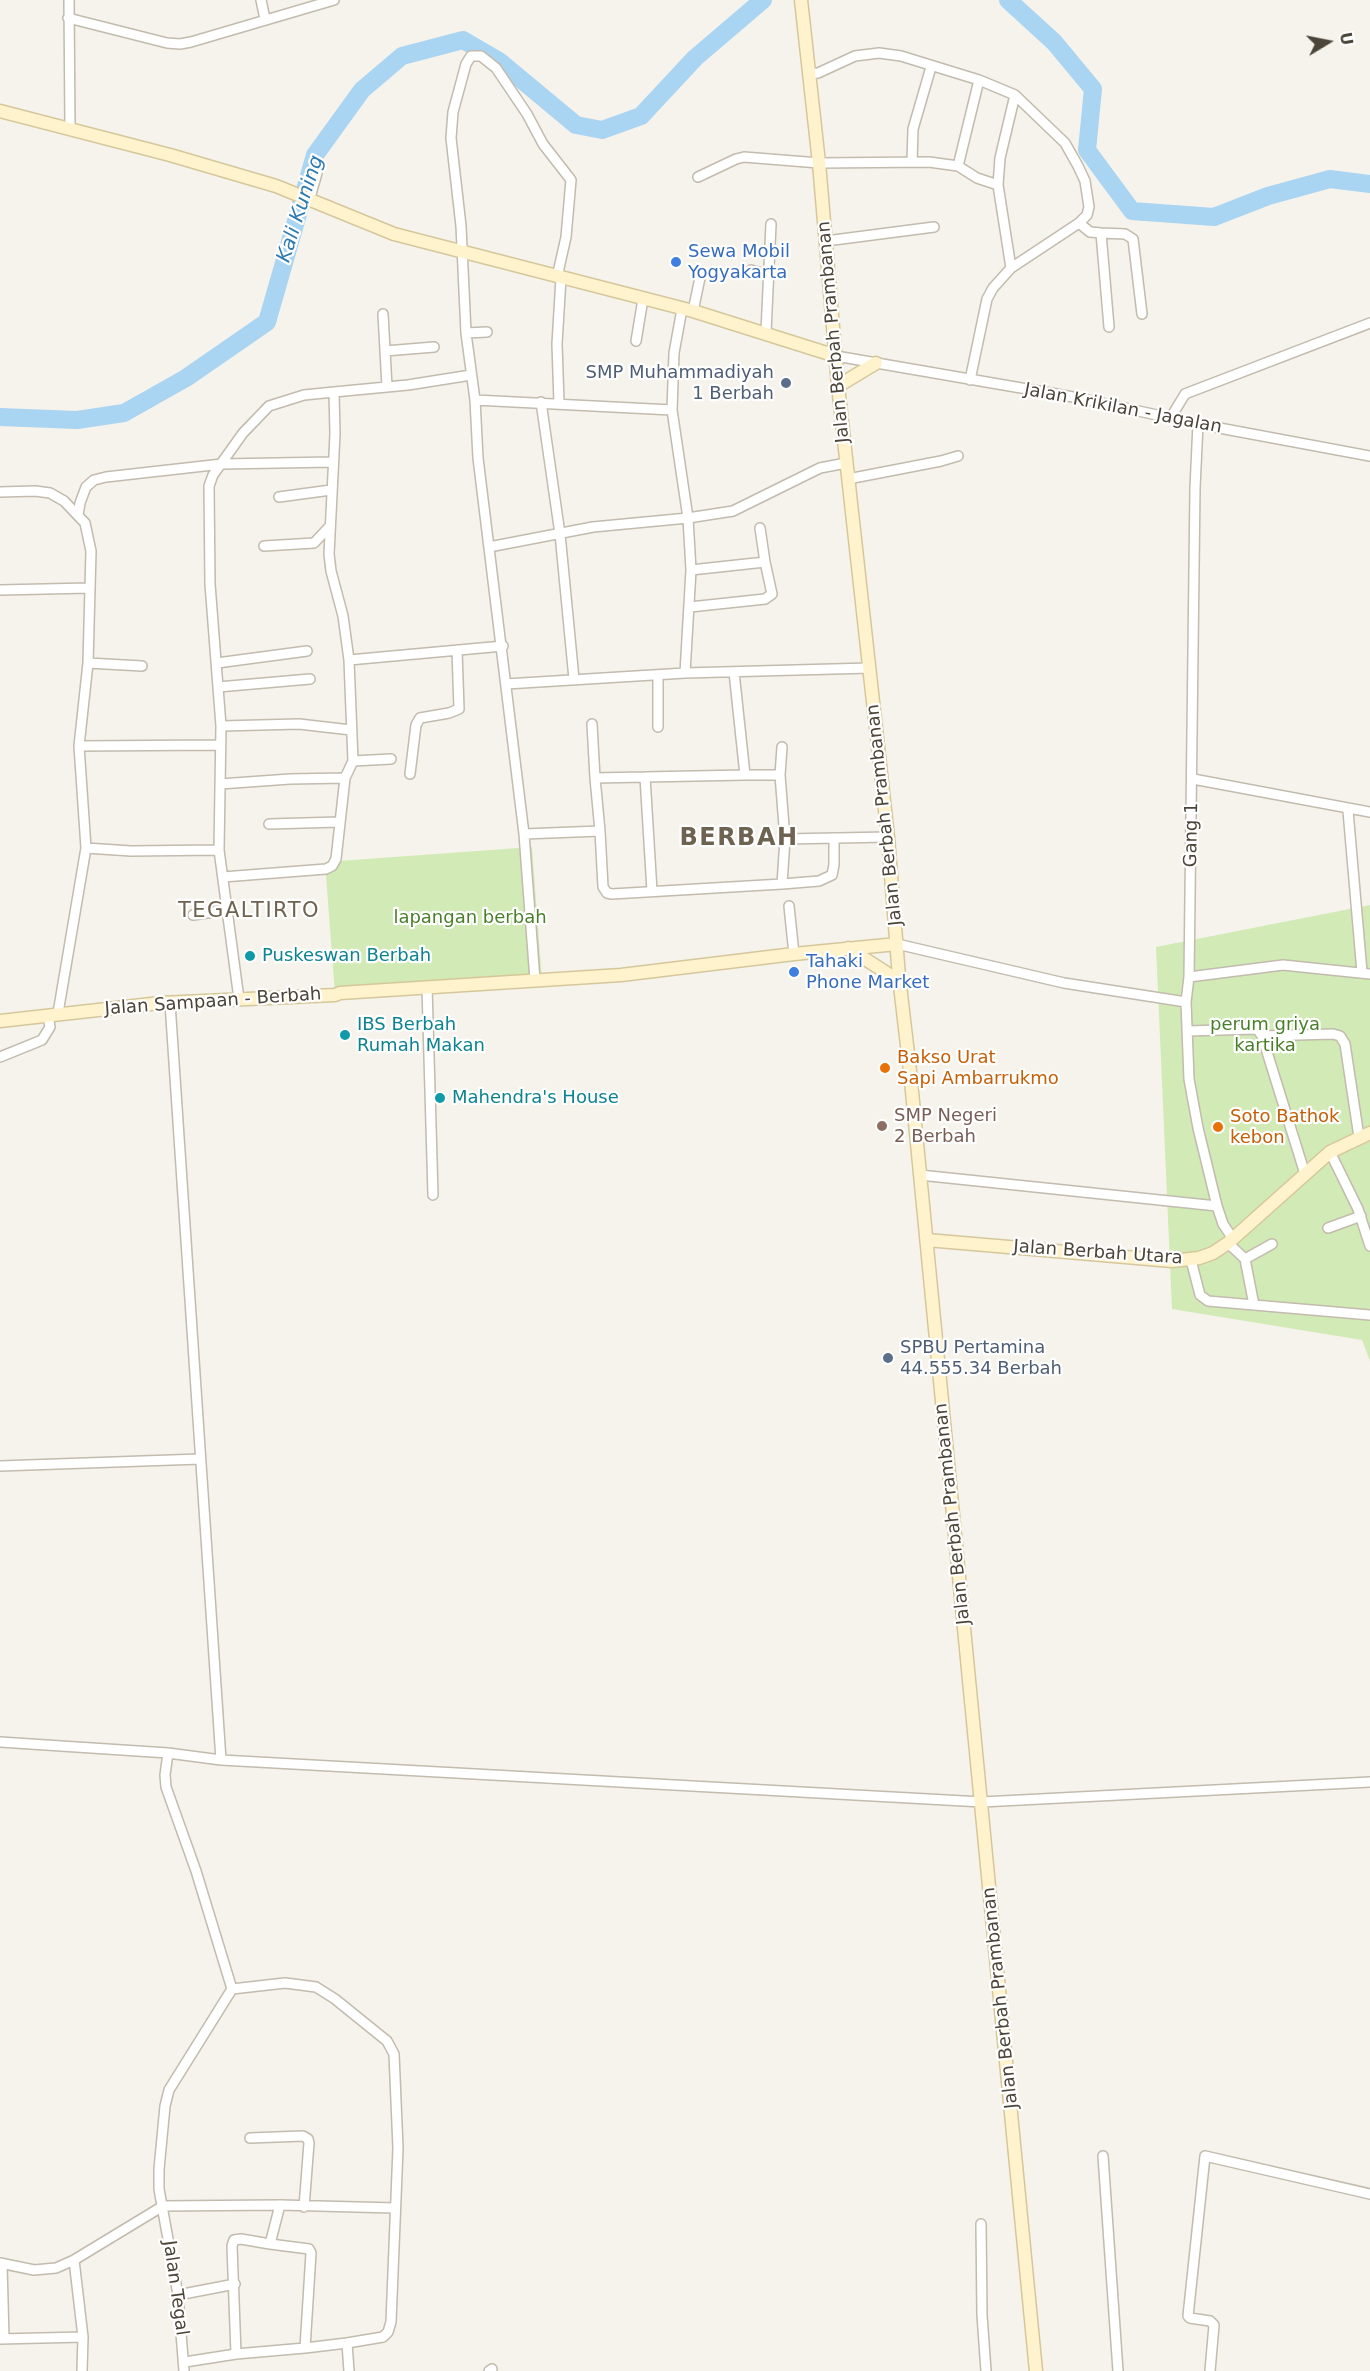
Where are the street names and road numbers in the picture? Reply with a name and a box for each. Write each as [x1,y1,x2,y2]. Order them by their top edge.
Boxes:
street label: Jalan Berbah Prambanan [814,220,854,444]
street label: Jalan Krikilan - Jagalan [1022,379,1224,439]
street label: Jalan Berbah Prambanan [863,703,907,927]
street label: Gang 1 [1181,802,1203,868]
street label: Jalan Sampaan - Berbah [104,984,322,1020]
street label: Jalan Berbah Utara [1013,1236,1183,1270]
street label: Jalan Berbah Prambanan [931,1402,975,1626]
street label: Jalan Berbah Prambanan [979,1886,1023,2110]
street label: Jalan Tegal [158,2239,192,2337]

